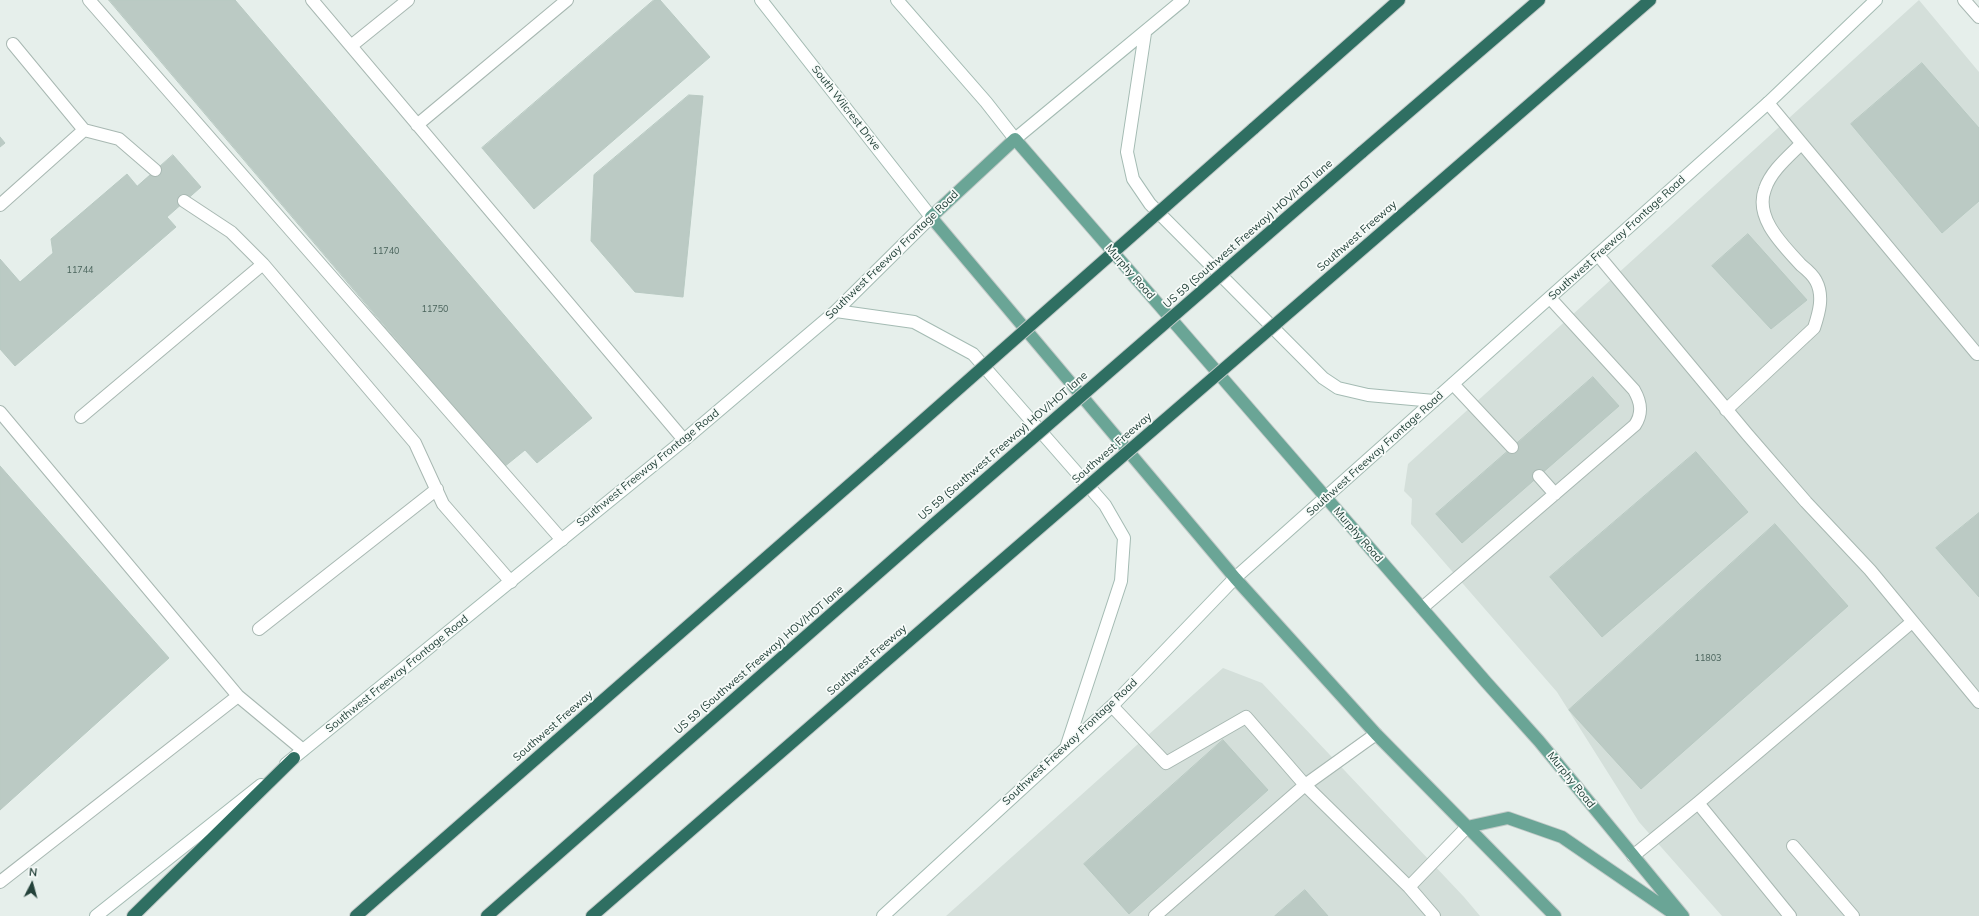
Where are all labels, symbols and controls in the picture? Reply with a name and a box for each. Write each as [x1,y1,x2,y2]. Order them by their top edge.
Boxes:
street label: South Wilcrest Drive [809,63,883,153]
street label: US 59 (Southwest Freeway) HOV/HOT lane [1161,157,1335,311]
street label: Southwest Freeway Frontage Road [1546,173,1688,303]
street label: Southwest Freeway Frontage Road [823,188,961,322]
street label: Southwest Freeway [1315,198,1399,274]
street label: Murphy Road [1103,242,1157,302]
house number: 11740 [373,246,399,256]
house number: 11744 [67,265,93,275]
house number: 11750 [422,304,448,314]
street label: US 59 (Southwest Freeway) HOV/HOT lane [916,369,1090,523]
street label: Southwest Freeway Frontage Road [1304,389,1446,519]
street label: Southwest Freeway Frontage Road [574,406,722,530]
street label: Southwest Freeway [1070,410,1154,486]
street label: Murphy Road [1331,505,1385,565]
street label: US 59 (Southwest Freeway) HOV/HOT lane [672,583,846,737]
street label: Southwest Freeway Frontage Road [323,612,471,736]
street label: Southwest Freeway [825,622,909,698]
house number: 11803 [1695,653,1721,663]
street label: Southwest Freeway Frontage Road [1000,676,1140,808]
street label: Southwest Freeway [511,688,595,764]
street label: Murphy Road [1544,749,1598,811]
north arrow [12,864,52,904]
text: N [28,865,38,879]

